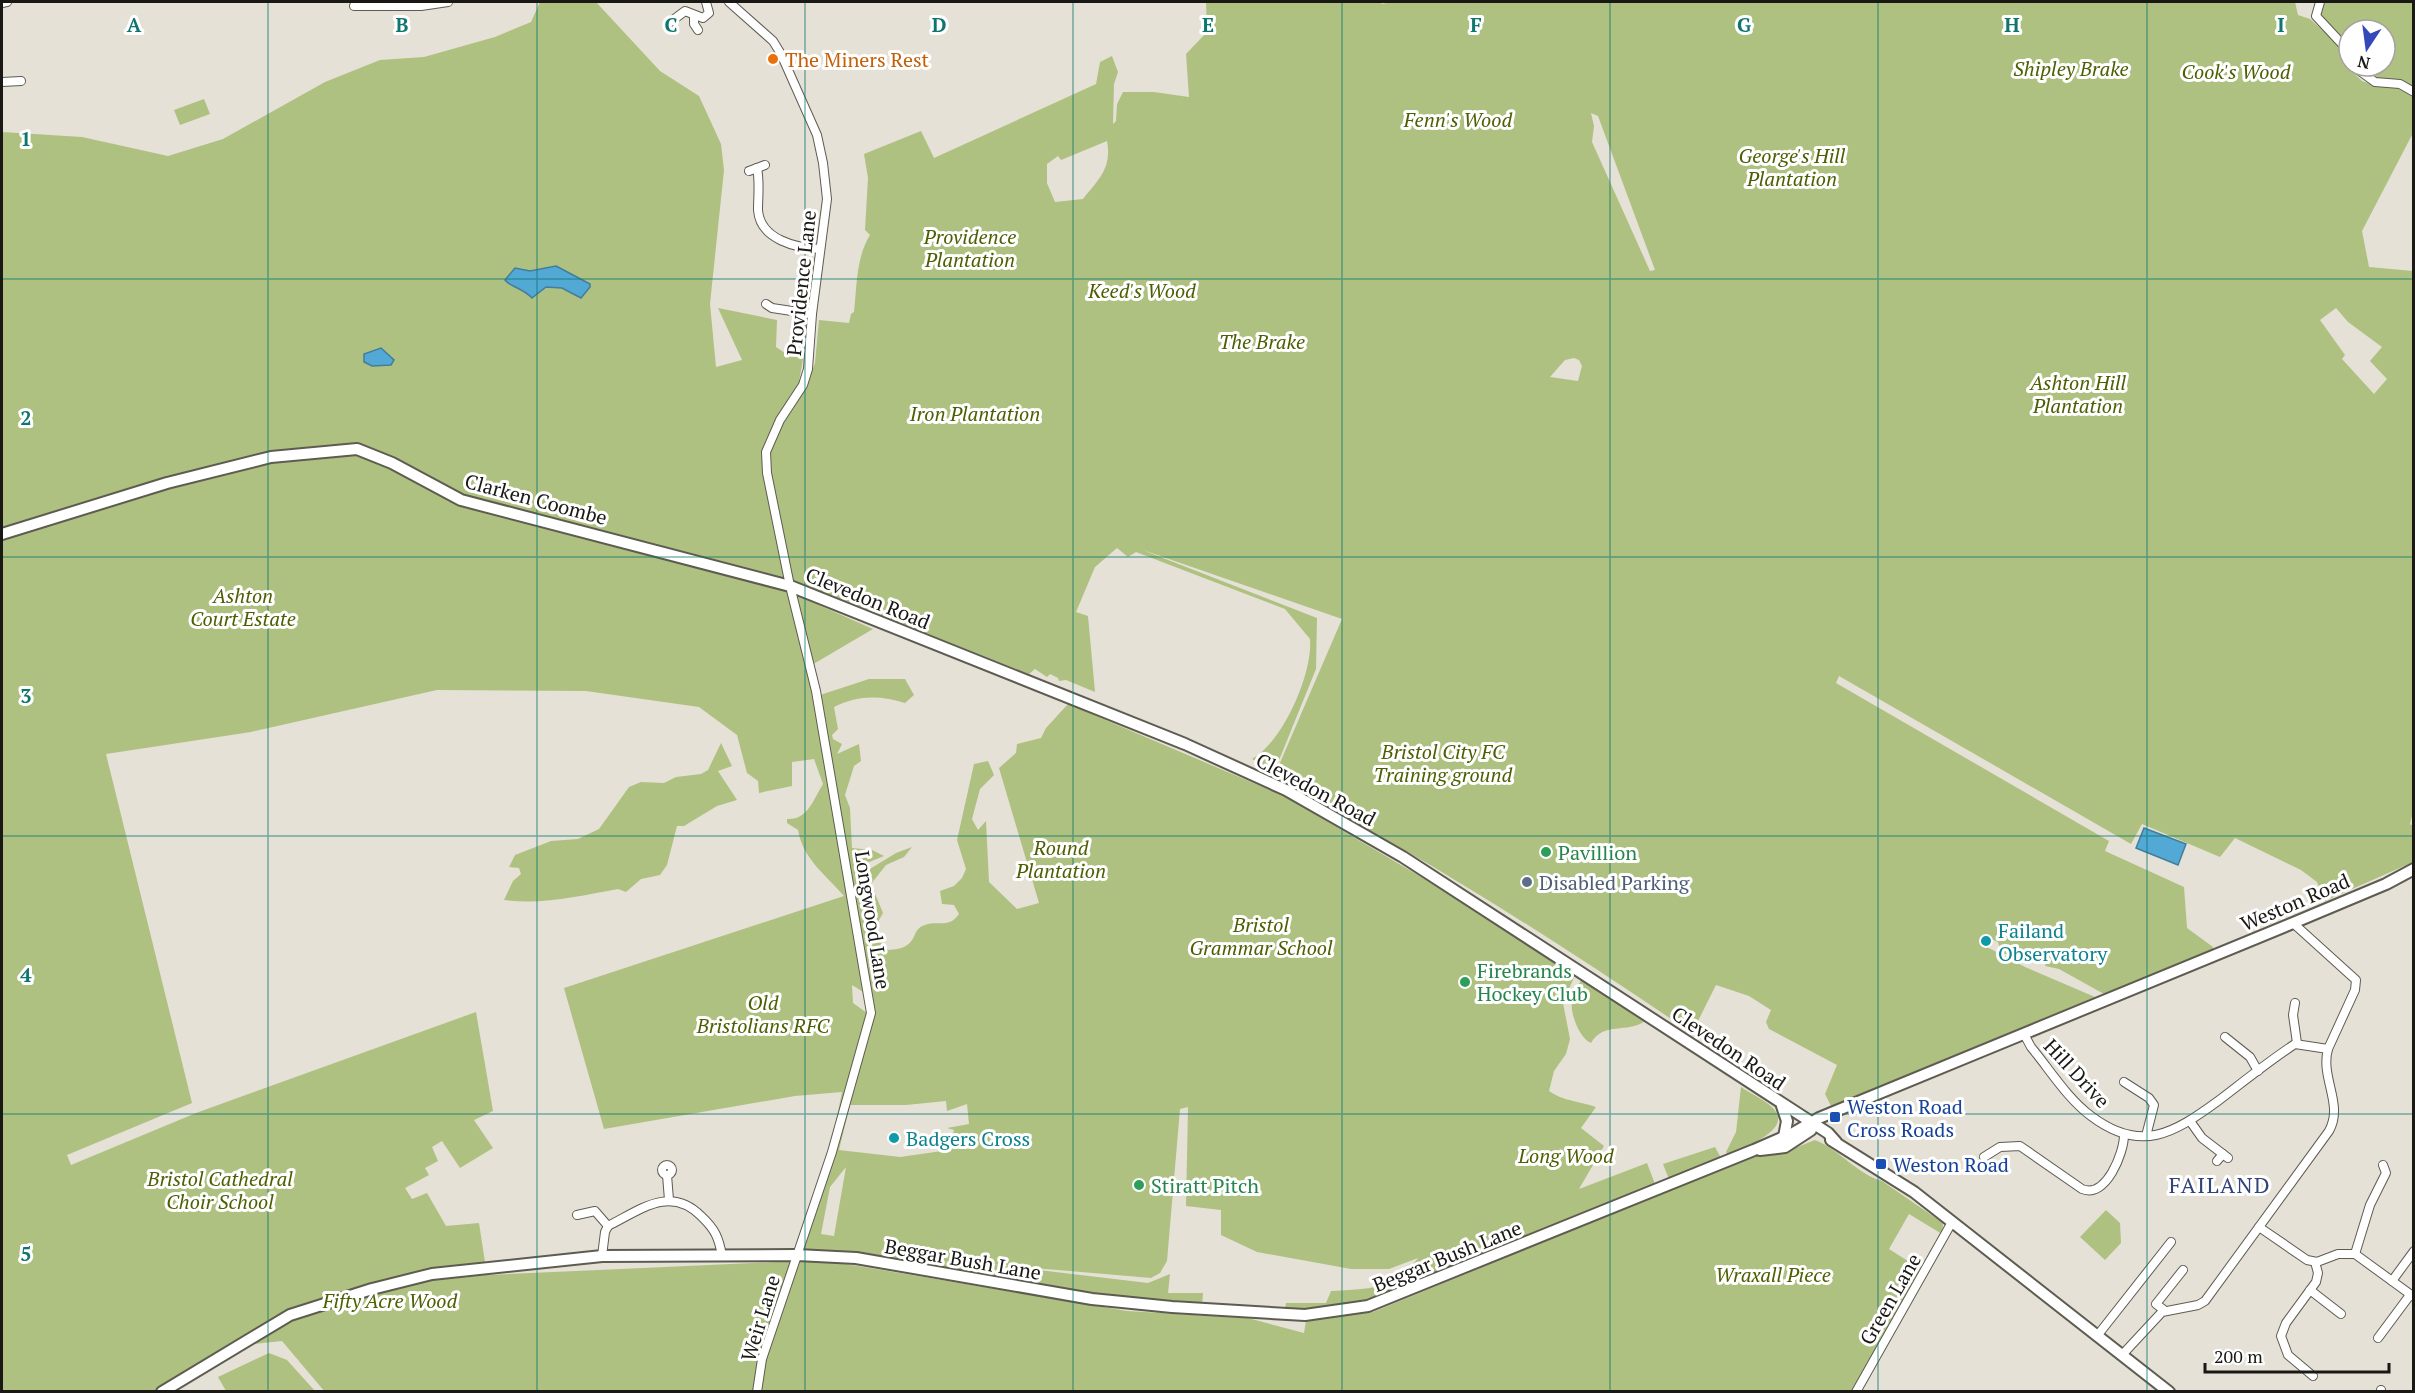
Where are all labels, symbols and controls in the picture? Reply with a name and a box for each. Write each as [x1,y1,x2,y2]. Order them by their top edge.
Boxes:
text: A [127,11,142,38]
text: B [396,11,409,38]
text: C [664,11,678,38]
text: D [932,11,946,38]
text: E [1202,11,1214,38]
text: F [1470,11,1482,38]
text: G [1737,11,1751,38]
text: H [2004,11,2020,38]
text: I [2277,11,2285,38]
north arrow [2337,18,2397,78]
place label: The Miners Rest [785,46,930,73]
text: N [2355,51,2372,75]
marker: The Miners Rest [766,52,780,66]
park label: Shipley Brake [2013,55,2129,82]
park label: Cook's Wood [2182,58,2291,85]
park label: Fenn's Wood [1403,106,1512,133]
text: 1 [20,125,32,152]
park label: George's Hill Plantation [1739,142,1846,192]
street label: Providence Lane [780,209,822,357]
park label: Providence Plantation [923,223,1016,273]
park label: Keed's Wood [1087,277,1196,304]
park label: The Brake [1219,328,1305,355]
park label: Ashton Hill Plantation [2029,369,2127,419]
park label: Iron Plantation [909,400,1040,427]
text: 2 [20,404,32,431]
street label: Clarken Coombe [462,467,610,531]
street label: Clevedon Road [802,561,934,635]
park label: Ashton Court Estate [190,582,296,632]
text: 3 [20,682,32,709]
park label: Bristol City FC Training ground [1374,738,1512,788]
street label: Clevedon Road [1251,746,1381,832]
park label: Round Plantation [1015,834,1106,884]
place label: Pavillion [1558,839,1637,866]
marker: Pavillion [1539,845,1553,859]
street label: Longwood Lane [849,849,897,991]
street label: Weston Road [2236,867,2354,937]
place label: Disabled Parking [1539,869,1690,896]
marker: Disabled Parking [1520,875,1534,889]
park label: Bristol Grammar School [1189,911,1333,961]
place label: Failand Observatory [1998,917,2108,967]
marker: Failand Observatory [1979,934,1993,948]
place label: Firebrands Hockey Club [1477,957,1588,1007]
text: 4 [20,961,32,988]
marker: Firebrands Hockey Club [1458,975,1472,989]
park label: Old Bristolians RFC [696,989,831,1039]
street label: Clevedon Road [1667,1000,1791,1096]
street label: Hill Drive [2038,1033,2116,1113]
place label: Weston Road Cross Roads [1847,1093,1963,1143]
marker: Weston Road Cross Roads [1828,1110,1842,1124]
place label: Badgers Cross [906,1125,1030,1152]
marker: Badgers Cross [887,1131,901,1145]
park label: Long Wood [1517,1142,1614,1169]
place label: Weston Road [1893,1151,2009,1178]
marker: Weston Road [1874,1157,1888,1171]
park label: Bristol Cathedral Choir School [146,1165,293,1215]
district label: FAILAND [2169,1170,2271,1199]
place label: Stiratt Pitch [1151,1172,1259,1199]
marker: Stiratt Pitch [1132,1178,1146,1192]
street label: Beggar Bush Lane [1369,1214,1525,1298]
street label: Beggar Bush Lane [883,1232,1043,1286]
text: 5 [20,1240,32,1267]
street label: Green Lane [1853,1248,1927,1350]
park label: Wraxall Piece [1715,1261,1831,1288]
street label: Weir Lane [734,1271,786,1365]
park label: Fifty Acre Wood [322,1287,458,1314]
scale bar [2205,1336,2390,1374]
text: 200 m [2214,1344,2263,1368]

